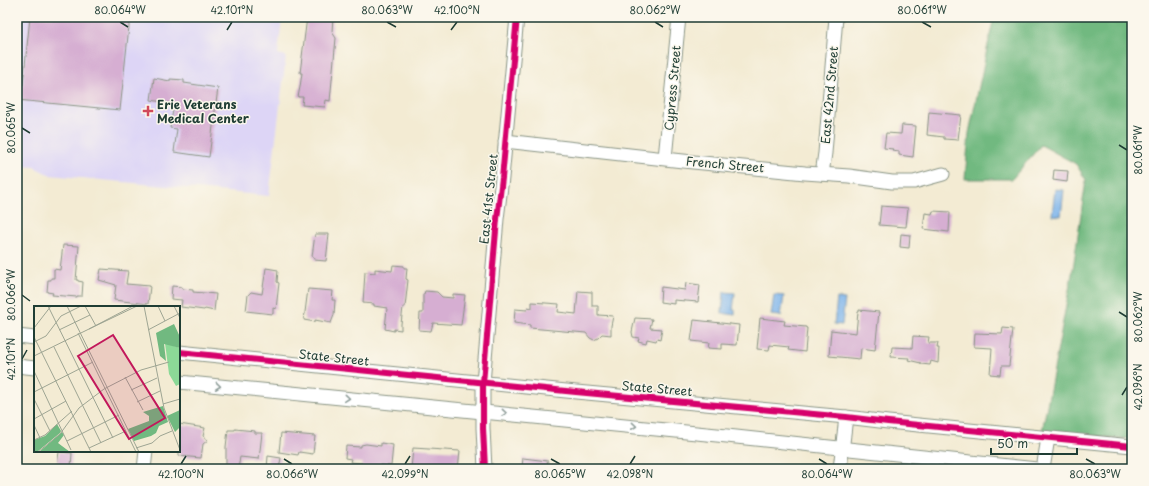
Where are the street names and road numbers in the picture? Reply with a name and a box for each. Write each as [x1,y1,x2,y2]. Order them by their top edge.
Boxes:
street label: Cypress Street [659,45,685,131]
street label: East 42nd Street [816,45,842,145]
street label: French Street [685,152,765,176]
street label: East 41st Street [474,153,502,245]
street label: State Street [298,344,370,370]
street label: State Street [621,376,693,400]

